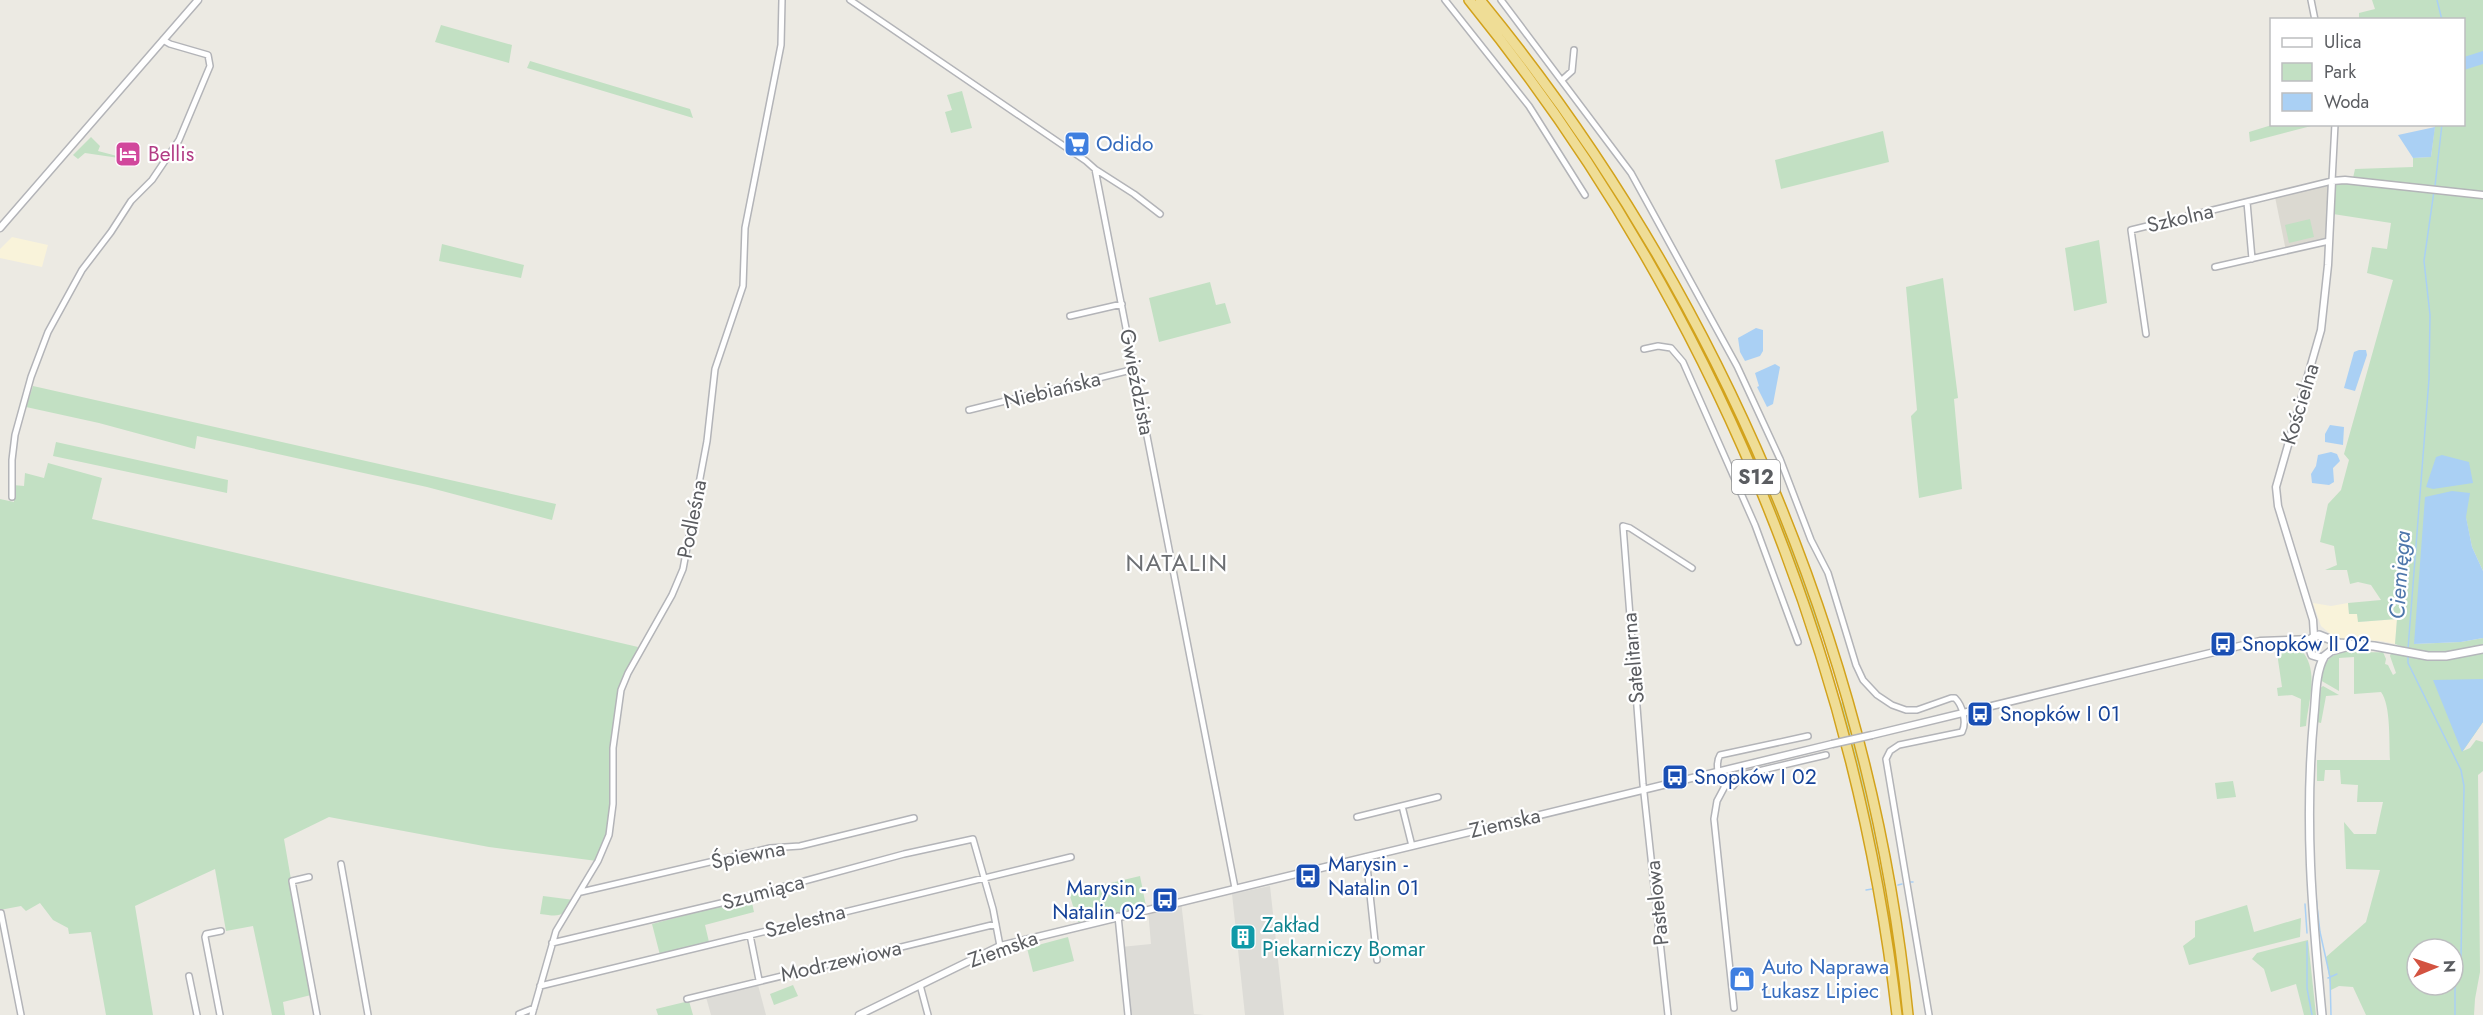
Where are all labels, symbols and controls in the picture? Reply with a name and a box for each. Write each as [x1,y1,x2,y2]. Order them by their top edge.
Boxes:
legend [2270,18,2465,126]
text: Ulica [2324,29,2361,55]
text: Park [2324,59,2356,85]
text: Woda [2324,89,2369,115]
supermarket icon: Odido [1062,129,1092,159]
place label: Odido [1096,129,1153,159]
hotel icon: Bellis [113,139,143,169]
place label: Bellis [148,139,194,169]
street label: Szkolna [2144,196,2216,240]
street label: Gwieździsta [1112,326,1162,438]
street label: Kościelna [2273,360,2327,448]
street label: Niebiańska [1000,363,1104,417]
road number: S12 [1732,460,1780,494]
street label: Podleśna [670,477,714,561]
water label: Ciemięga [2380,530,2418,620]
district label: NATALIN [1125,545,1229,580]
street label: Satelitarna [1614,611,1652,705]
bus stop icon: Snopków II 02 [2208,629,2238,659]
place label: Snopków II 02 [2242,629,2370,659]
bus stop icon: Snopków I 01 [1965,699,1995,729]
place label: Snopków I 01 [2000,699,2120,729]
bus stop icon: Snopków I 02 [1660,762,1690,792]
place label: Snopków I 02 [1694,762,1817,792]
street label: Ziemska [1467,800,1543,846]
street label: Śpiewna [708,833,788,877]
place label: Marysin - Natalin 01 [1328,849,1419,903]
street label: Pastelowa [1638,859,1676,947]
bus stop icon: Marysin - Natalin 01 [1293,861,1323,891]
street label: Szumiąca [718,867,808,917]
place label: Marysin - Natalin 02 [1052,873,1147,927]
bus stop icon: Marysin - Natalin 02 [1150,885,1180,915]
street label: Szelestna [762,897,848,945]
place label: Zakład Piekarniczy Bomar [1262,910,1426,964]
building icon: Zakład Piekarniczy Bomar [1228,922,1258,952]
street label: Ziemska [964,923,1042,975]
street label: Modrzewiowa [778,933,904,989]
north arrow [2405,937,2465,997]
place label: Auto Naprawa Łukasz Lipiec [1761,952,1889,1006]
text: N [2438,960,2461,973]
shop icon: Auto Naprawa Łukasz Lipiec [1727,964,1757,994]

